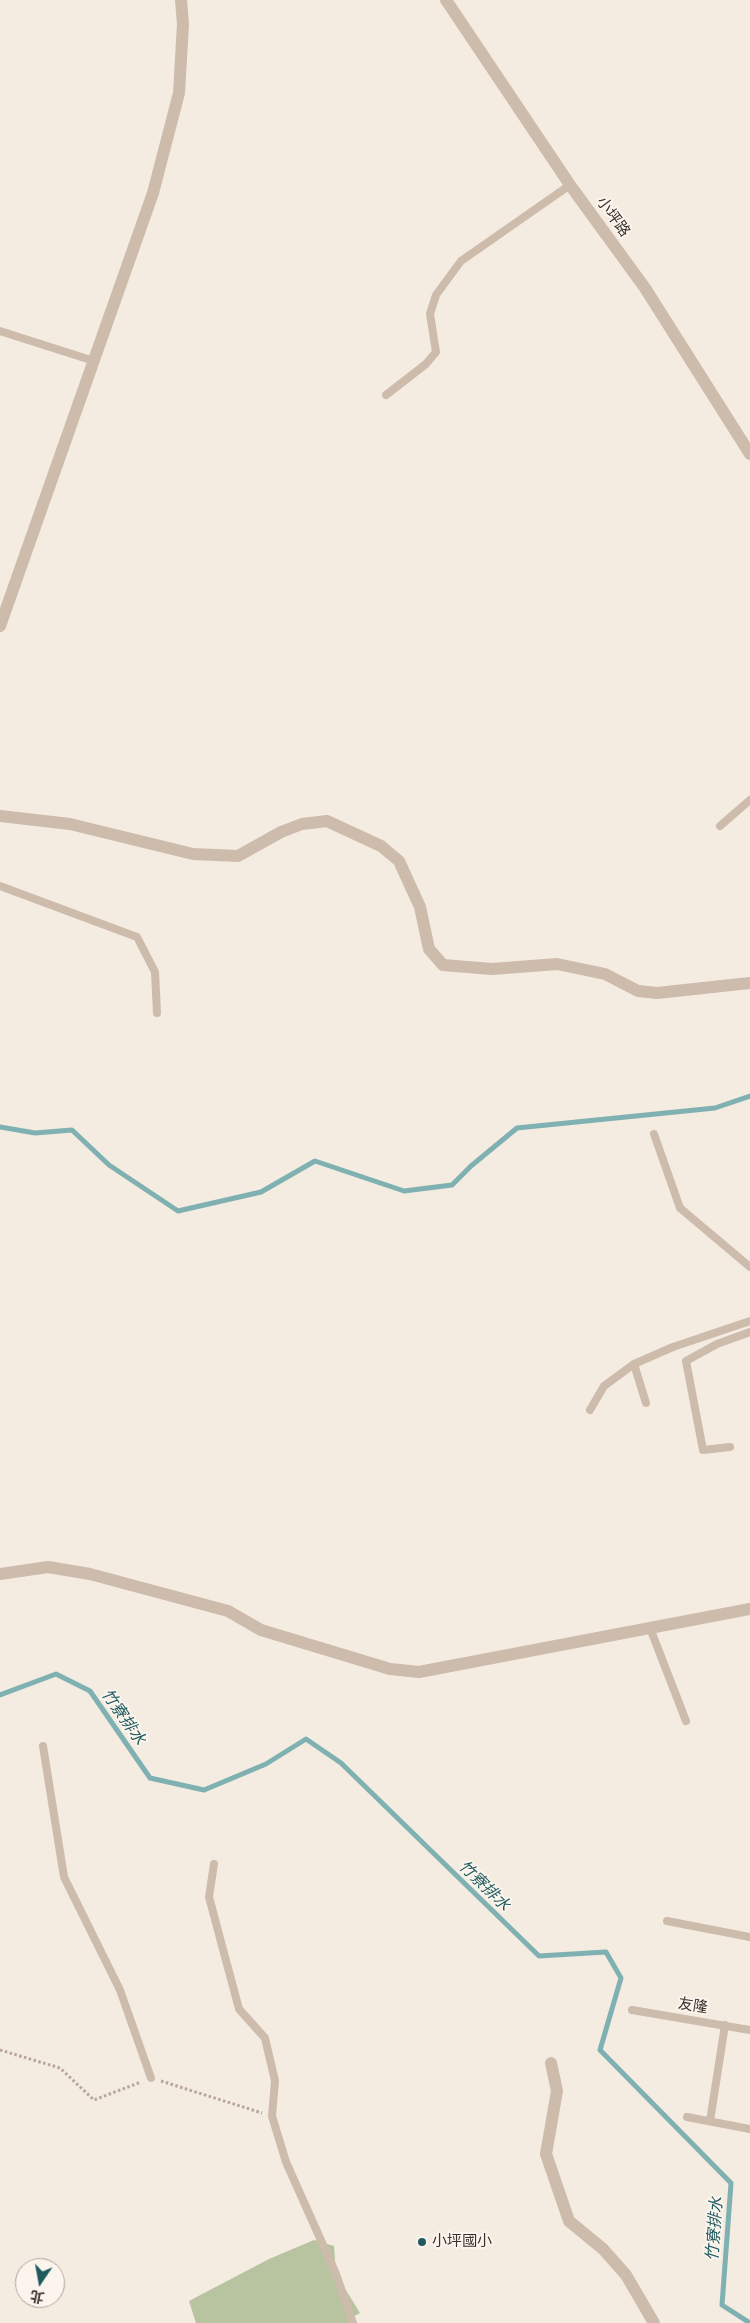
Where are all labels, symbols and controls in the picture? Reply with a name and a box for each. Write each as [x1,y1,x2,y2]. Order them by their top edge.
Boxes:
street label: 小坪路 [592,194,634,240]
water label: 竹寮排水 [97,1685,149,1749]
water label: 竹寮排水 [454,1857,514,1915]
street label: 友隆 [677,1995,709,2017]
water label: 竹寮排水 [703,2196,727,2262]
place label: 小坪國小 [432,2233,492,2251]
marker: 小坪國小 [416,2236,428,2248]
north arrow [15,2258,65,2308]
text: 北 [28,2286,46,2307]

